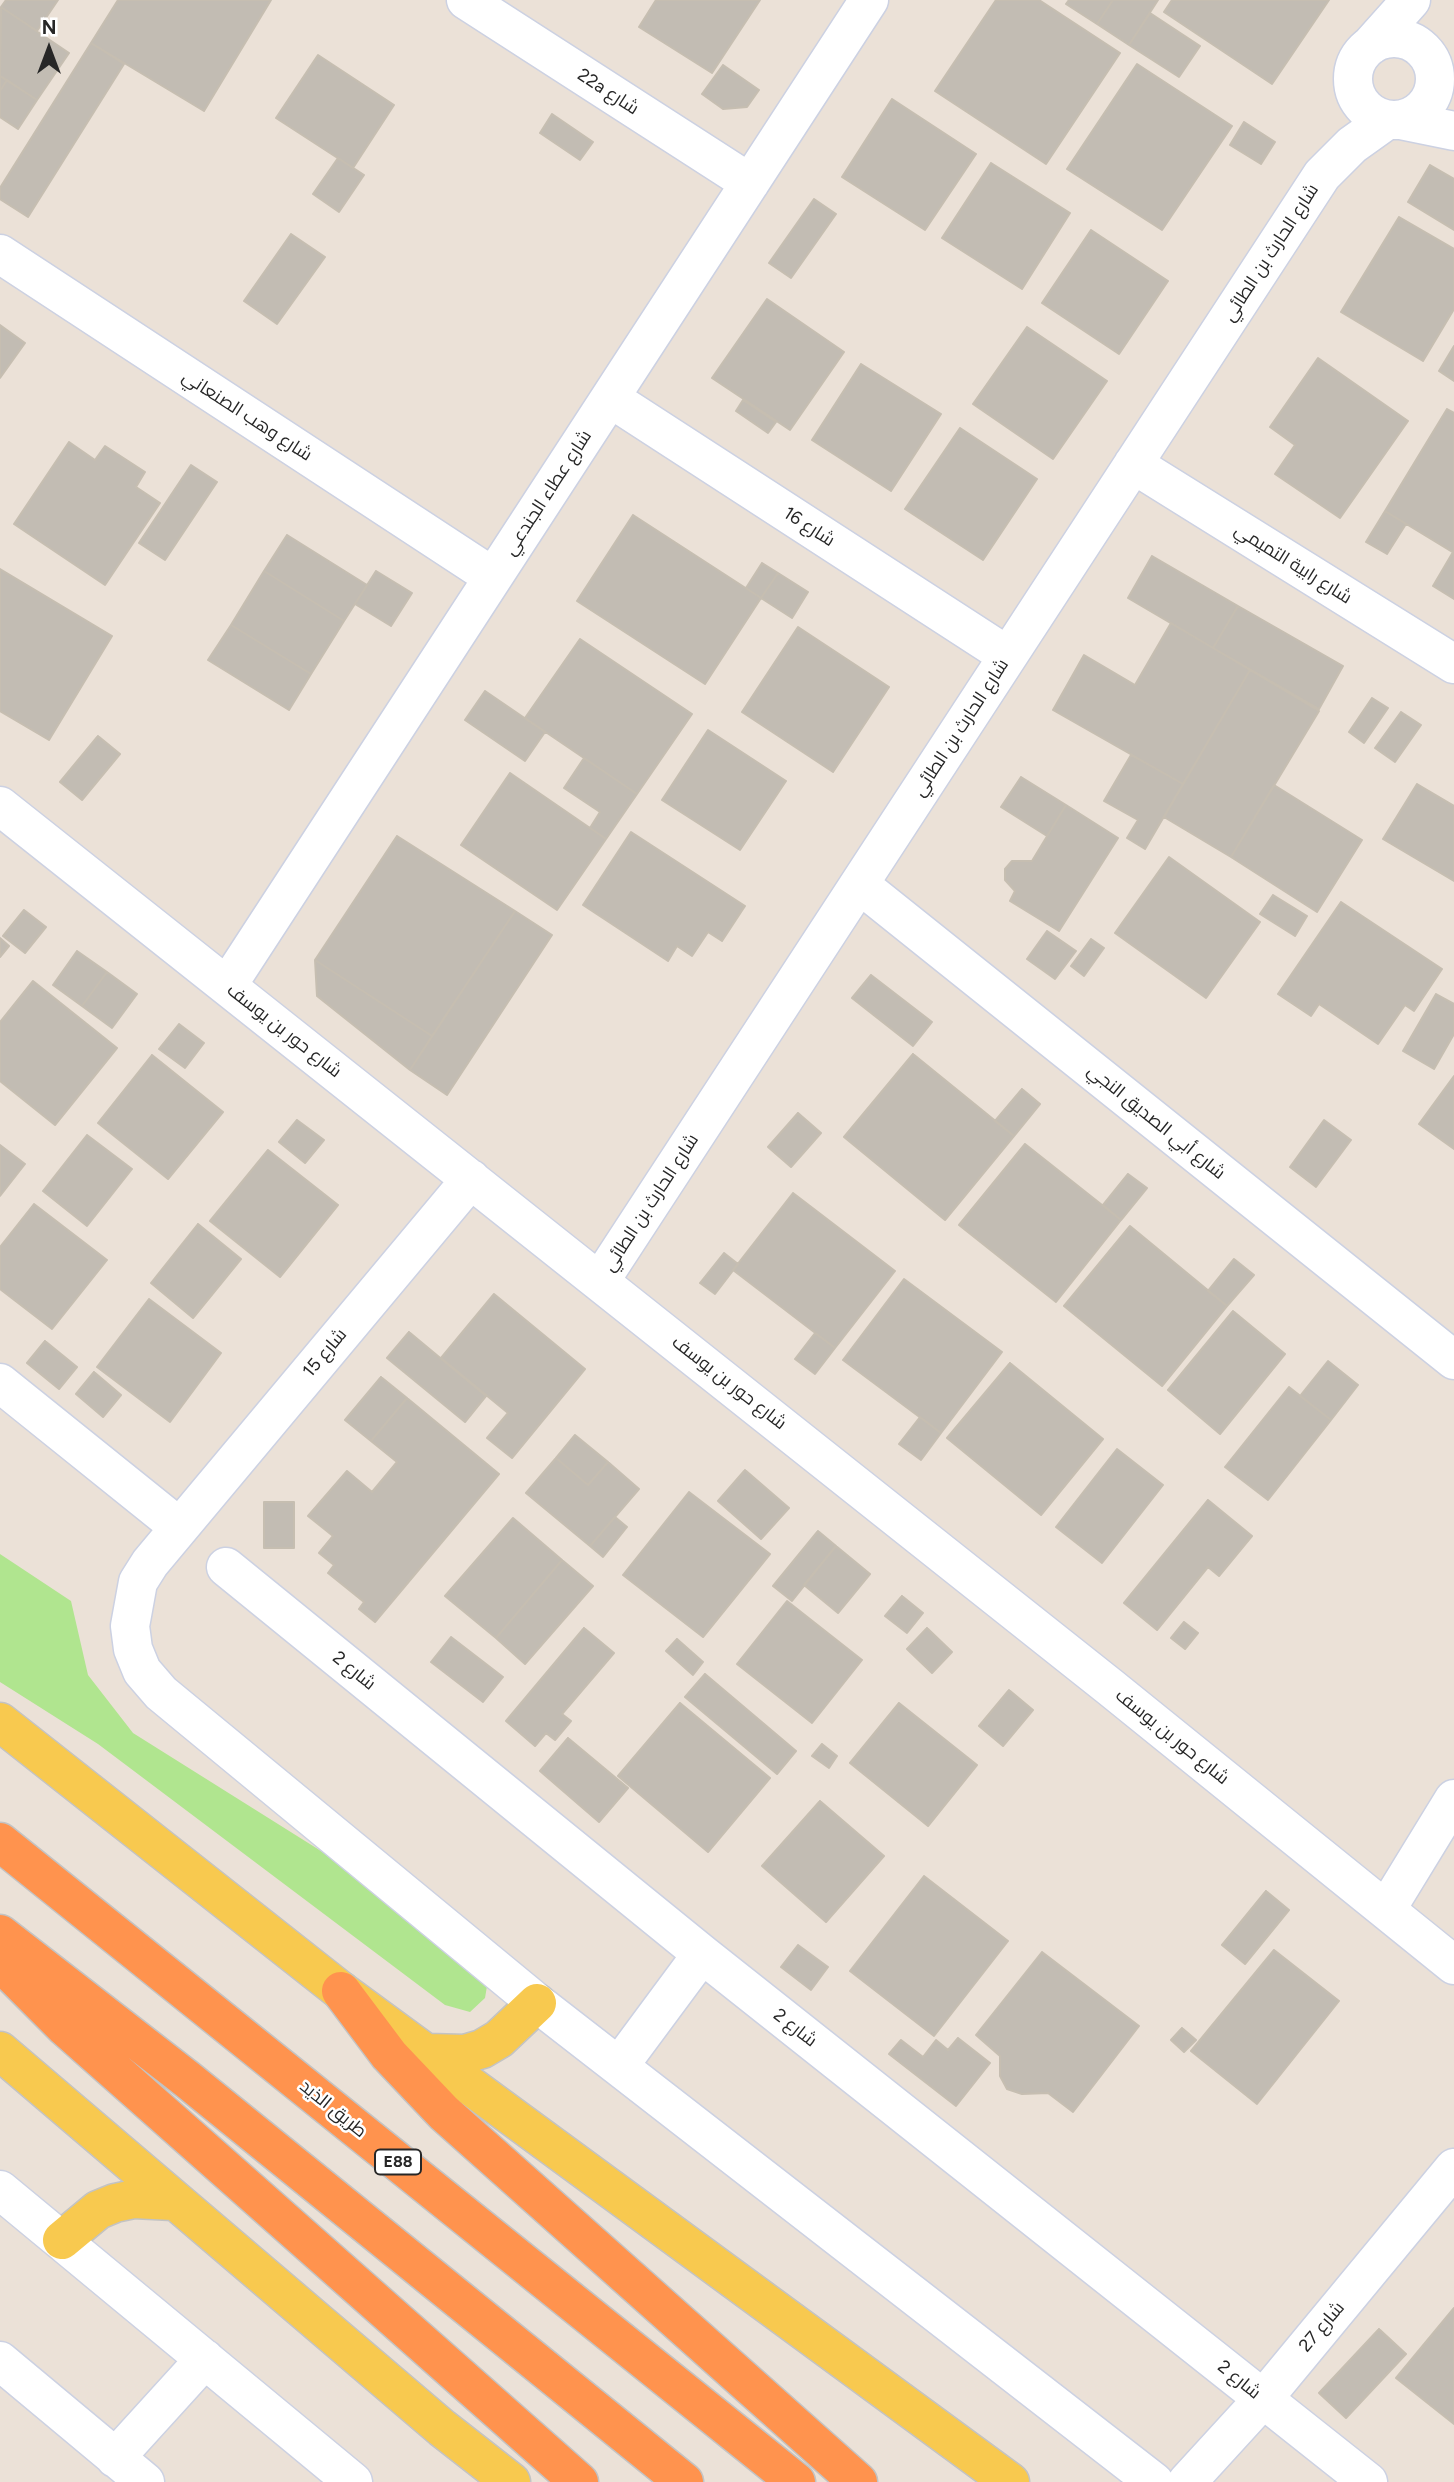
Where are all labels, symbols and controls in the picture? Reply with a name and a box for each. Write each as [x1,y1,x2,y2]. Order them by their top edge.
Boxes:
north arrow [14,14,84,84]
text: N [42,16,56,39]
street label: 22a شارع [573,64,643,120]
street label: شارع الحارث بن الطائي [1218,180,1324,326]
street label: شارع وهب الصنعاني [178,366,316,466]
street label: شارع عطاء الجندعي [499,426,597,560]
street label: شارع 16 [779,502,839,552]
street label: شارع رابية التميمي [1230,519,1356,609]
street label: شارع الحارث بن الطائي [908,655,1014,801]
street label: شارع حور بن يوسف [222,979,346,1083]
street label: شارع أبي الصديق النجي [1083,1060,1229,1184]
street label: شارع الحارث بن الطائي [598,1130,704,1276]
street label: شارع 15 [298,1324,352,1382]
street label: شارع حور بن يوسف [667,1331,791,1435]
street label: شارع 2 [328,1647,380,1695]
street label: شارع حور بن يوسف [1111,1685,1233,1789]
street label: شارع 2 [769,2004,821,2052]
street label: طريق الذيد [295,2076,371,2142]
road number: E88 [375,2150,421,2174]
street label: شارع 27 [1295,2297,1349,2357]
street label: شارع 2 [1213,2356,1265,2404]

